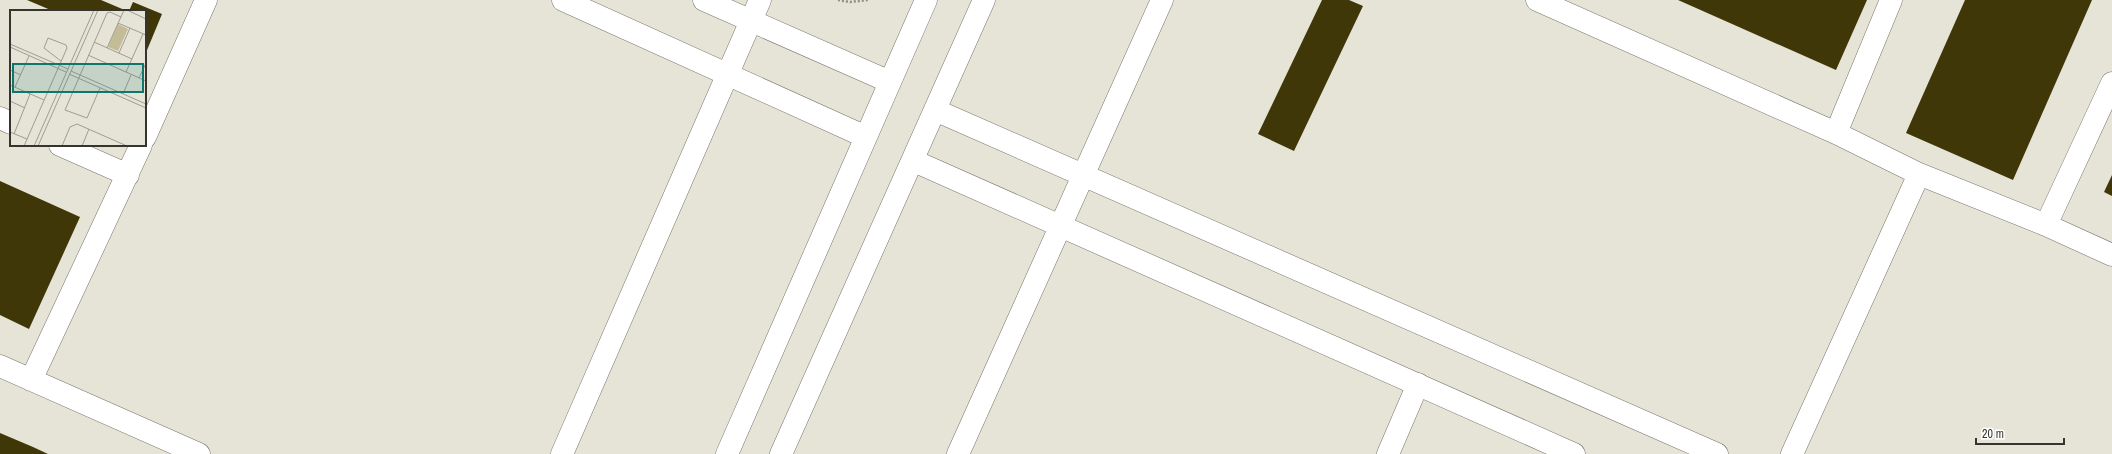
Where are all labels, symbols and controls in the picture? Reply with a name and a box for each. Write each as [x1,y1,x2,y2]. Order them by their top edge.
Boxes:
inset map [10,10,146,146]
scale bar [1976,420,2064,446]
text: 20 m [1982,426,2004,442]

